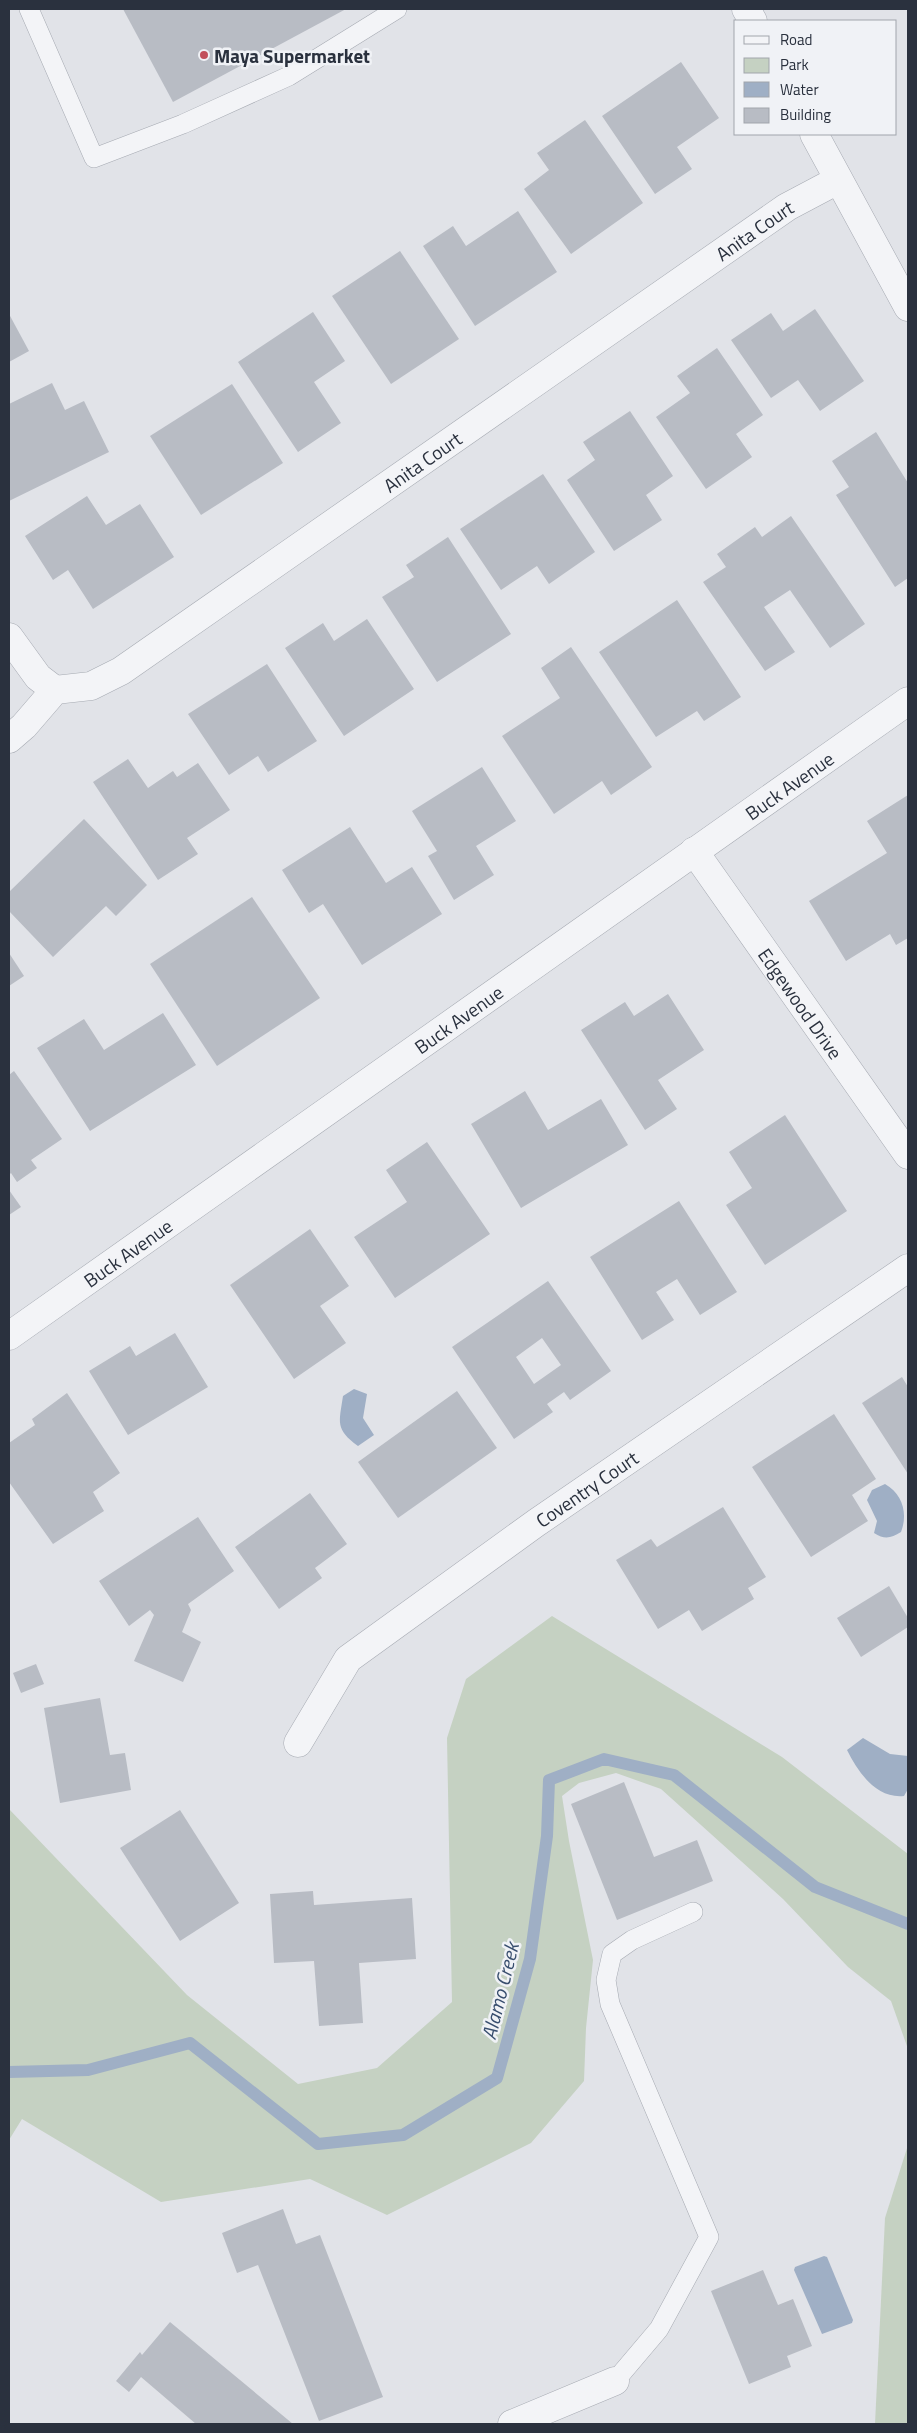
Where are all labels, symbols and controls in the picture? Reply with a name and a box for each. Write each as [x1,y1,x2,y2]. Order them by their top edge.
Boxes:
legend [734,20,897,135]
text: Road [780,28,812,51]
place label: Maya Supermarket [214,41,370,70]
marker: Maya Supermarket [198,49,210,61]
text: Park [780,53,809,76]
text: Water [780,78,819,101]
text: Building [780,103,831,126]
street label: Anita Court [709,192,798,267]
street label: Anita Court [377,424,467,499]
street label: Buck Avenue [739,744,839,827]
street label: Edgewood Drive [752,942,850,1065]
street label: Buck Avenue [408,977,509,1060]
street label: Buck Avenue [77,1211,178,1294]
street label: Coventry Court [529,1443,644,1534]
water label: Alamo Creek [473,1937,527,2043]

